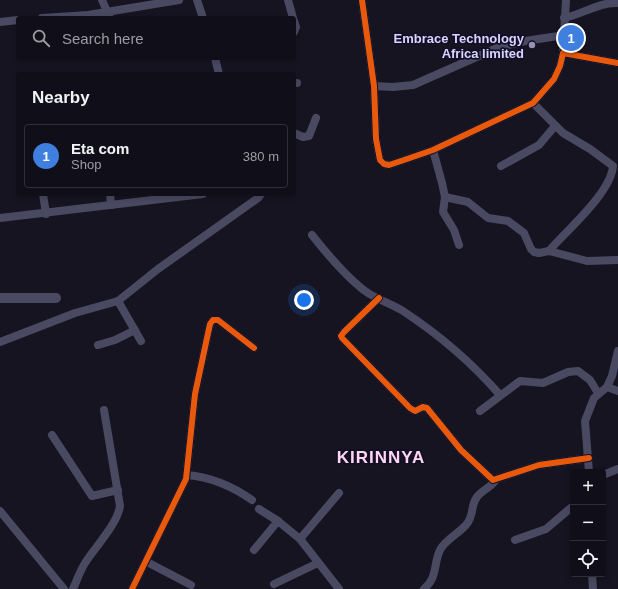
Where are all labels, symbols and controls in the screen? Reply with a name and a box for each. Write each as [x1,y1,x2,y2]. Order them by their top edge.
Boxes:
search box [16,16,296,60]
pin: 1 [558,23,584,53]
icon: search [30,27,52,49]
text: Search here [62,30,144,47]
place label: Embrace Technology Africa limited [393,31,525,61]
marker: Embrace Technology Africa limited [527,40,537,50]
text: Nearby [32,88,90,107]
text: Eta com [71,140,129,157]
text: 1 [42,149,50,164]
text: 380 m [243,149,279,164]
text: Shop [71,157,101,172]
your location [294,290,314,310]
district label: KIRINNYA [337,448,425,467]
map controls [570,469,606,577]
button: + [570,469,606,505]
button: − [570,505,606,541]
button: locate [570,541,606,577]

